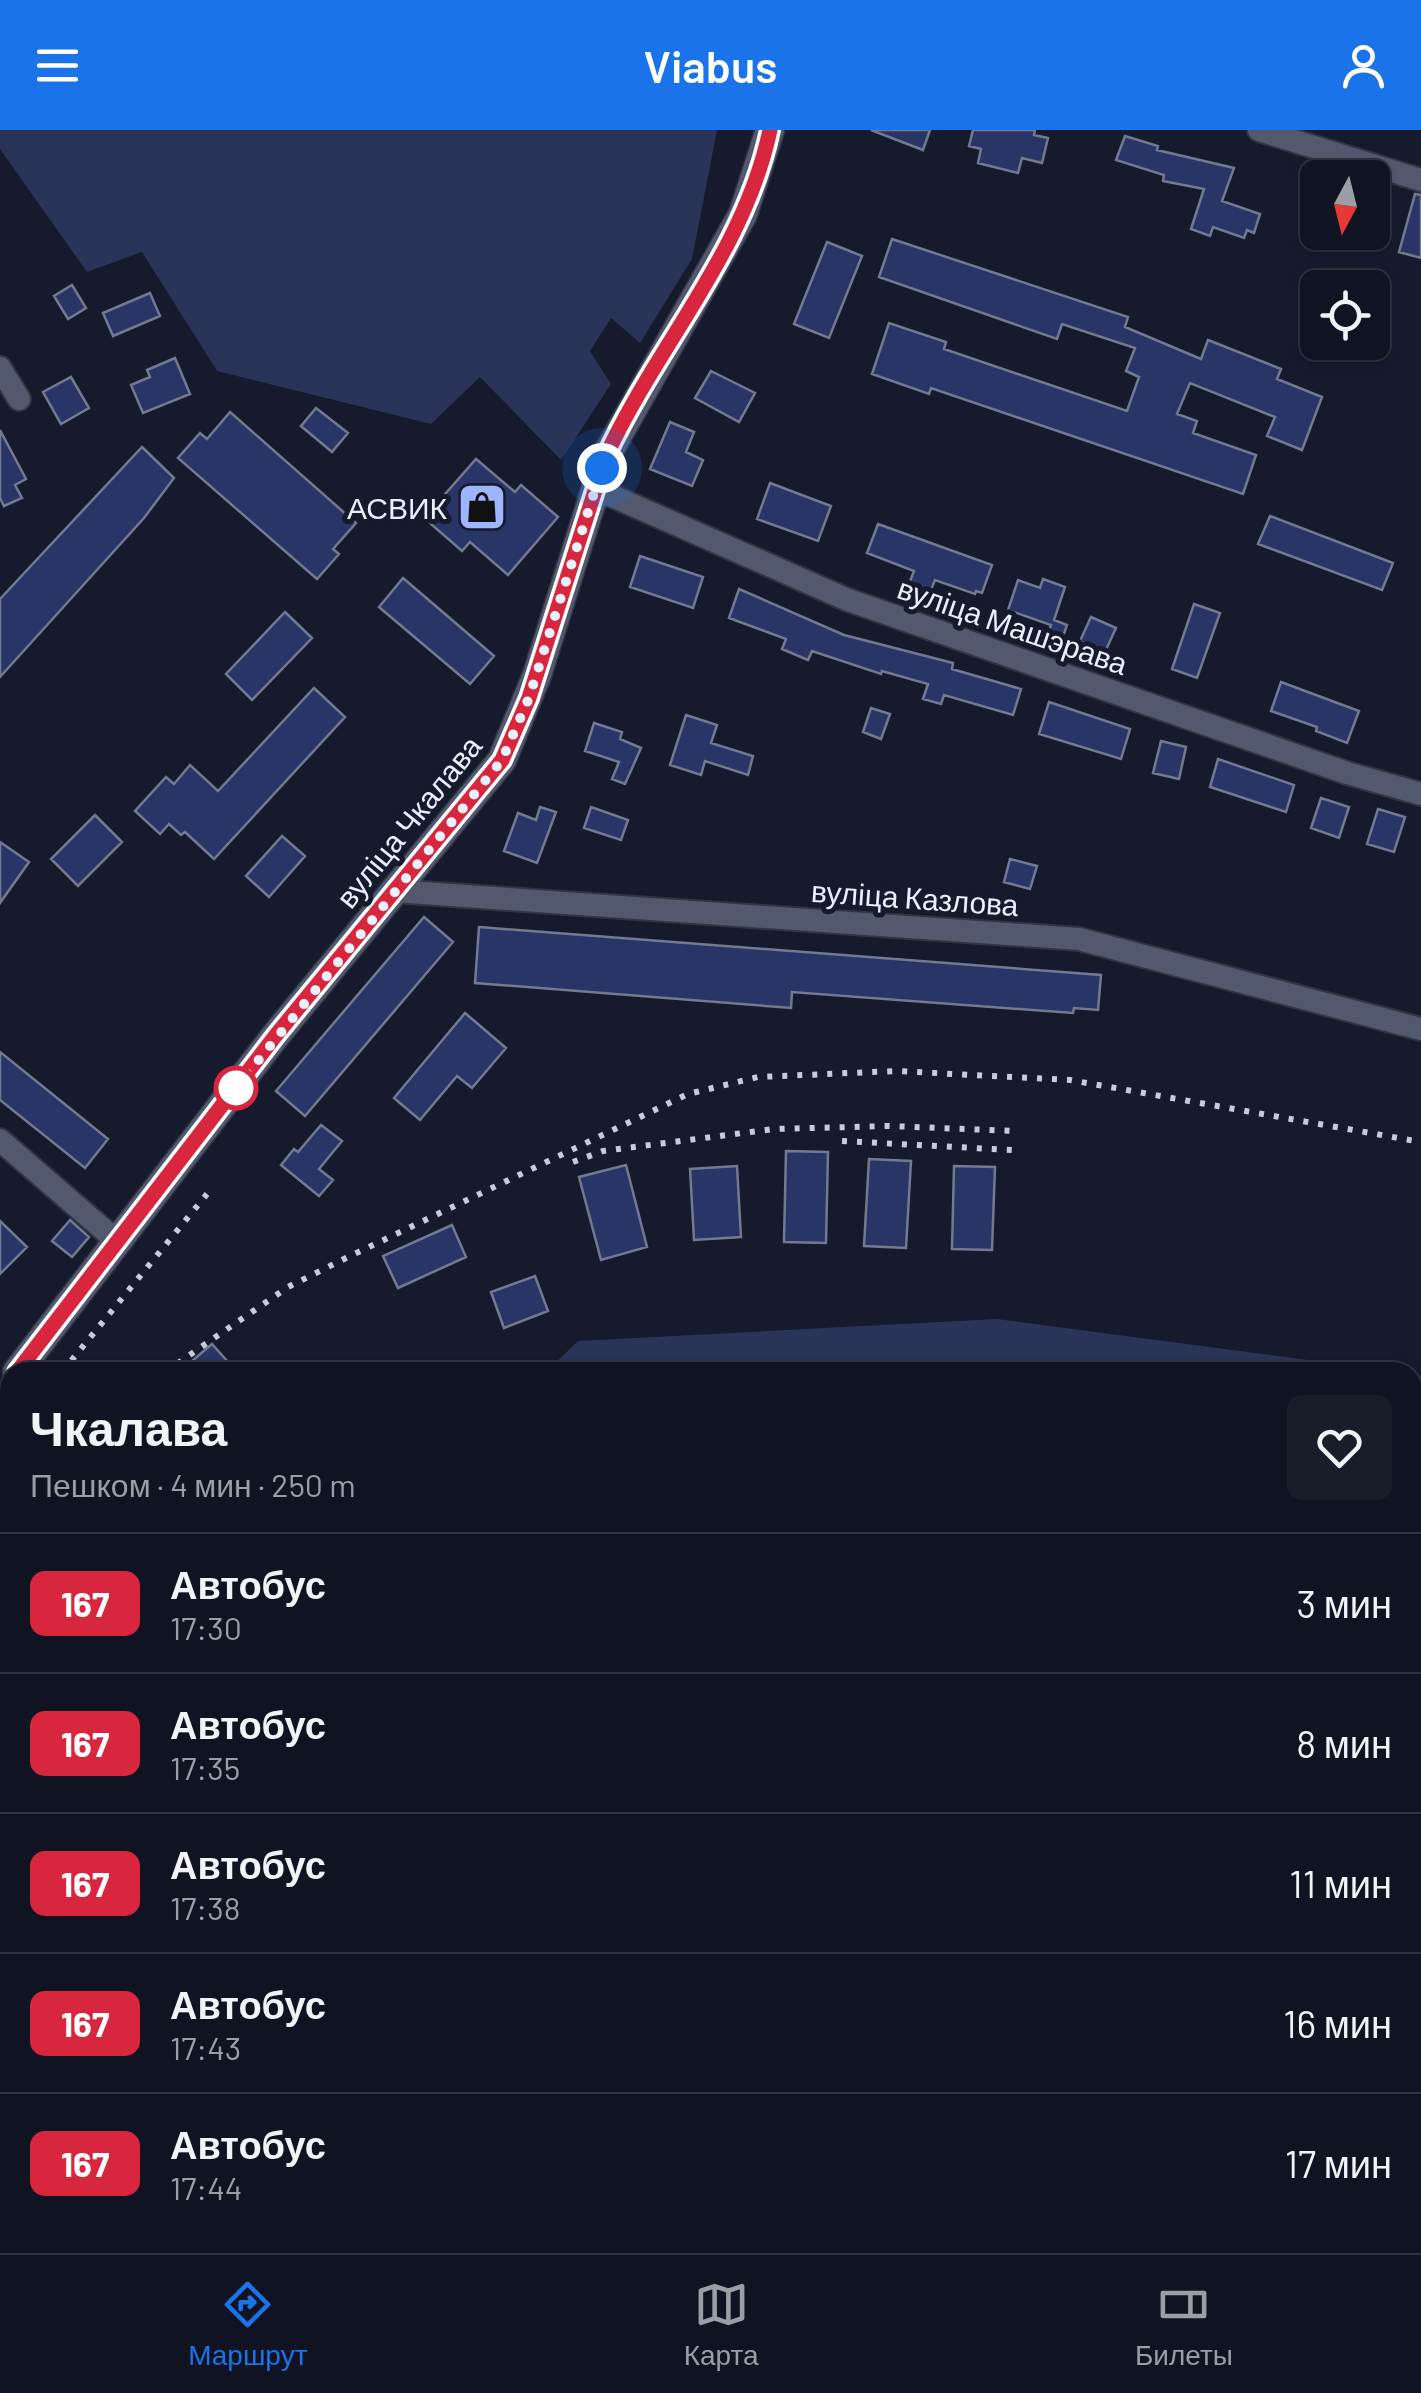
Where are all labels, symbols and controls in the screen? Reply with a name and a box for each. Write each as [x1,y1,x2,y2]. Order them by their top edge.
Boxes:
icon: menu [30,38,85,93]
text: Viabus [643,38,778,92]
icon: person [1336,38,1391,93]
north arrow [1300,160,1390,250]
map controls [1300,160,1390,360]
button: locate [1300,270,1390,360]
your location [577,443,627,493]
shop icon: АСВИК [456,481,508,533]
place label: АСВИК [347,489,448,525]
street label: вуліца Машэрава [893,569,1133,681]
street label: вуліца Чкалава [328,728,488,914]
street label: вуліца Казлова [810,872,1020,922]
unlabelled marker [215,1067,257,1109]
button: heart [1287,1395,1392,1500]
text: Чкалава [30,1398,227,1456]
text: Пешком · 4 мин · 250 m [30,1465,356,1503]
text: Автобус [170,1561,326,1607]
text: 3 мин [1296,1580,1392,1626]
text: 167 [61,1582,109,1624]
text: 17:30 [170,1608,242,1646]
text: Автобус [170,1701,326,1747]
text: 8 мин [1296,1720,1392,1766]
text: 167 [61,1722,109,1764]
text: 17:35 [170,1748,240,1786]
text: Автобус [170,1841,326,1887]
text: 11 мин [1289,1860,1392,1906]
text: 167 [61,1862,109,1904]
text: 17:38 [170,1888,240,1926]
text: Автобус [170,1981,326,2027]
text: 16 мин [1283,2000,1392,2046]
text: 167 [61,2002,109,2044]
text: 17:43 [170,2028,241,2066]
text: Автобус [170,2121,326,2167]
text: 17 мин [1285,2140,1392,2186]
text: 167 [61,2142,109,2184]
text: 17:44 [170,2168,242,2206]
tab: Маршрут [188,2277,307,2372]
tab: Карта [684,2277,759,2372]
tab: Билеты [1135,2277,1233,2372]

